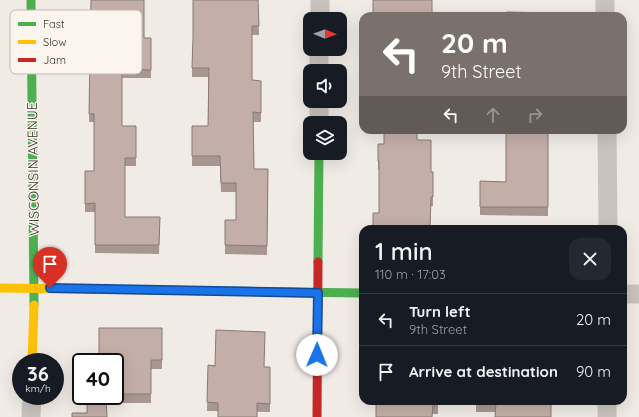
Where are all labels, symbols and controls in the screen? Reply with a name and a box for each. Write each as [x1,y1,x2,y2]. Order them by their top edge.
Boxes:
legend [10,10,142,74]
north arrow [303,12,347,56]
map controls [303,12,347,160]
text: Fast [43,17,65,31]
text: 20 m [441,25,508,60]
icon: left [375,28,427,80]
text: Slow [43,35,67,49]
text: Jam [43,53,66,67]
text: 9th Street [441,60,521,83]
button: sound [303,64,347,108]
street label: WISCONSIN AVENUE [23,102,43,236]
icon: left [440,104,462,126]
icon: ahead [482,104,504,126]
icon: right [524,104,546,126]
button: layers [303,116,347,160]
text: 1 min [375,236,433,266]
button: close [569,238,611,280]
pin [33,247,67,288]
icon: arrive [39,253,61,275]
text: 110 m · 17:03 [375,266,446,282]
text: Turn left [409,302,471,321]
icon: left [375,309,397,331]
text: 20 m [576,310,611,329]
text: 9th Street [409,321,467,337]
position arrow [296,334,338,376]
speed limit sign: 40 [72,353,124,405]
text: 36 [27,361,49,386]
icon: arrive [375,361,397,383]
text: Arrive at destination [409,362,558,381]
text: 90 m [576,362,611,381]
text: km/h [25,382,51,395]

